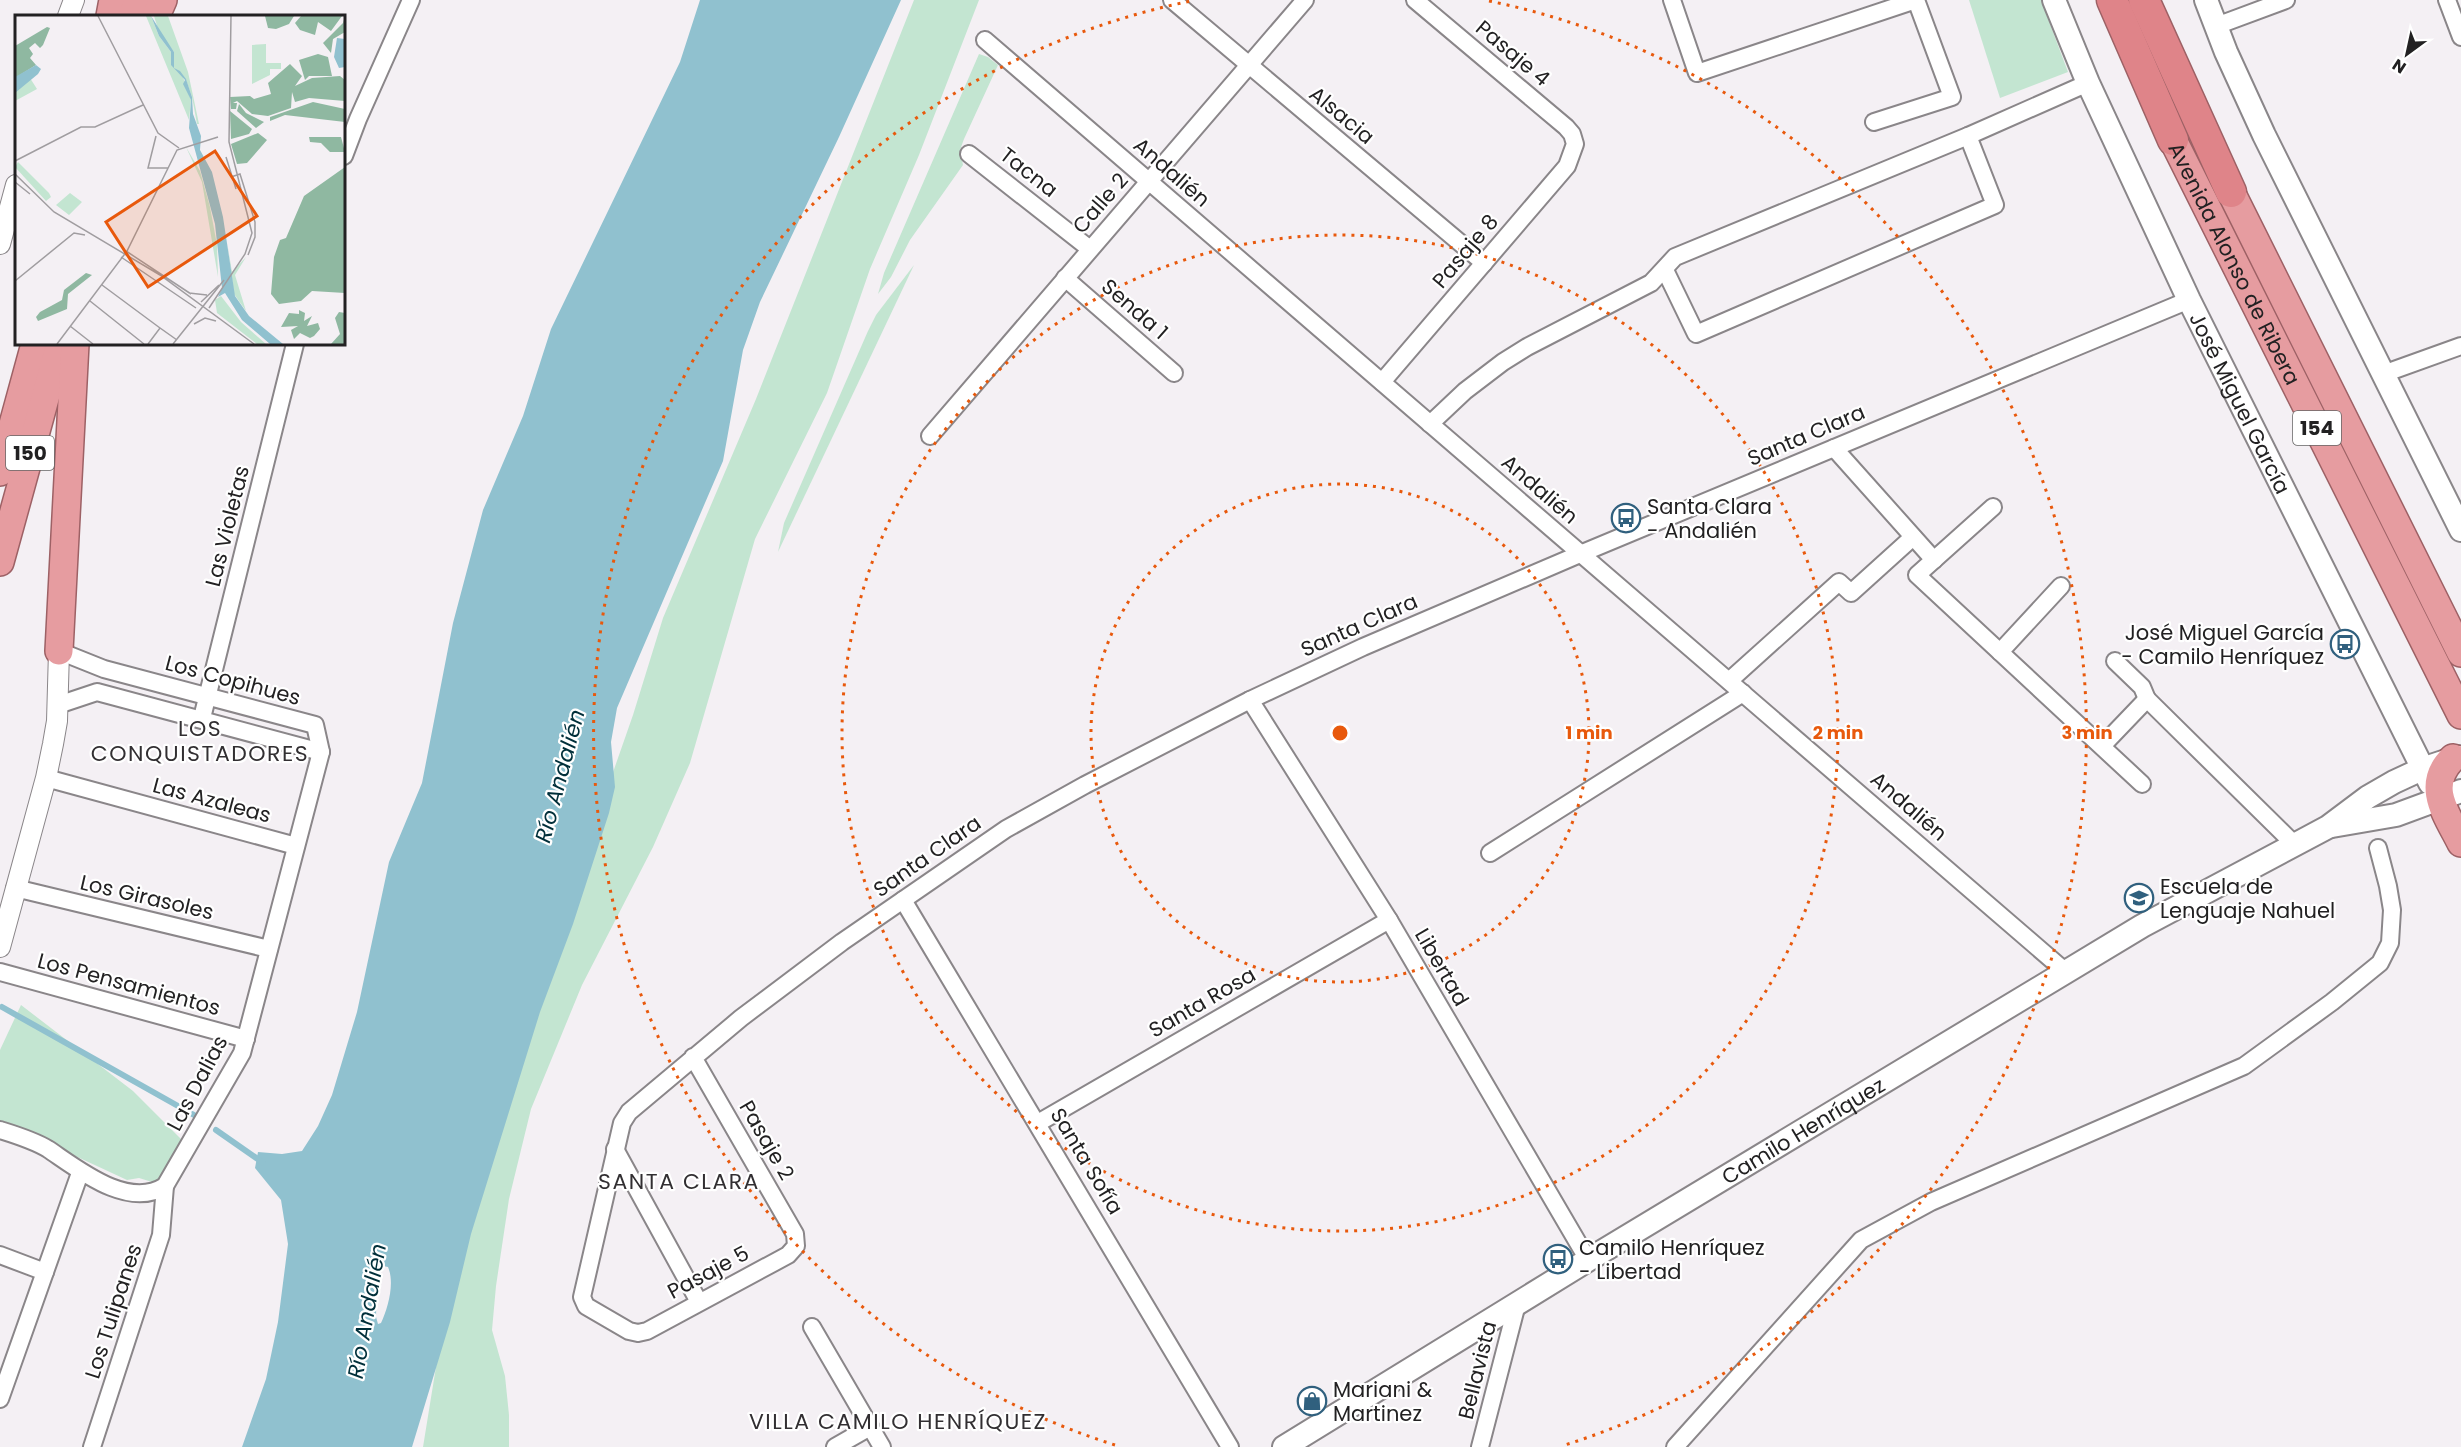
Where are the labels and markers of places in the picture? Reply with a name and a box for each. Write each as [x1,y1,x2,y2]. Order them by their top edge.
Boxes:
place label: Santa Clara - Andalién [1647,492,1772,545]
bus stop icon: Santa Clara - Andalién [1610,502,1642,534]
place label: José Miguel García - Camilo Henríquez [2121,618,2324,671]
bus stop icon: José Miguel García - Camilo Henríquez [2329,628,2361,660]
centre of rings [1330,723,1350,743]
place label: Escuela de Lenguaje Nahuel [2160,872,2335,925]
school or university icon: Escuela de Lenguaje Nahuel [2123,882,2155,914]
place label: Camilo Henríquez - Libertad [1579,1233,1765,1286]
bus stop icon: Camilo Henríquez - Libertad [1542,1243,1574,1275]
place label: Mariani & Martinez [1333,1375,1433,1428]
shop icon: Mariani & Martinez [1296,1385,1328,1417]

